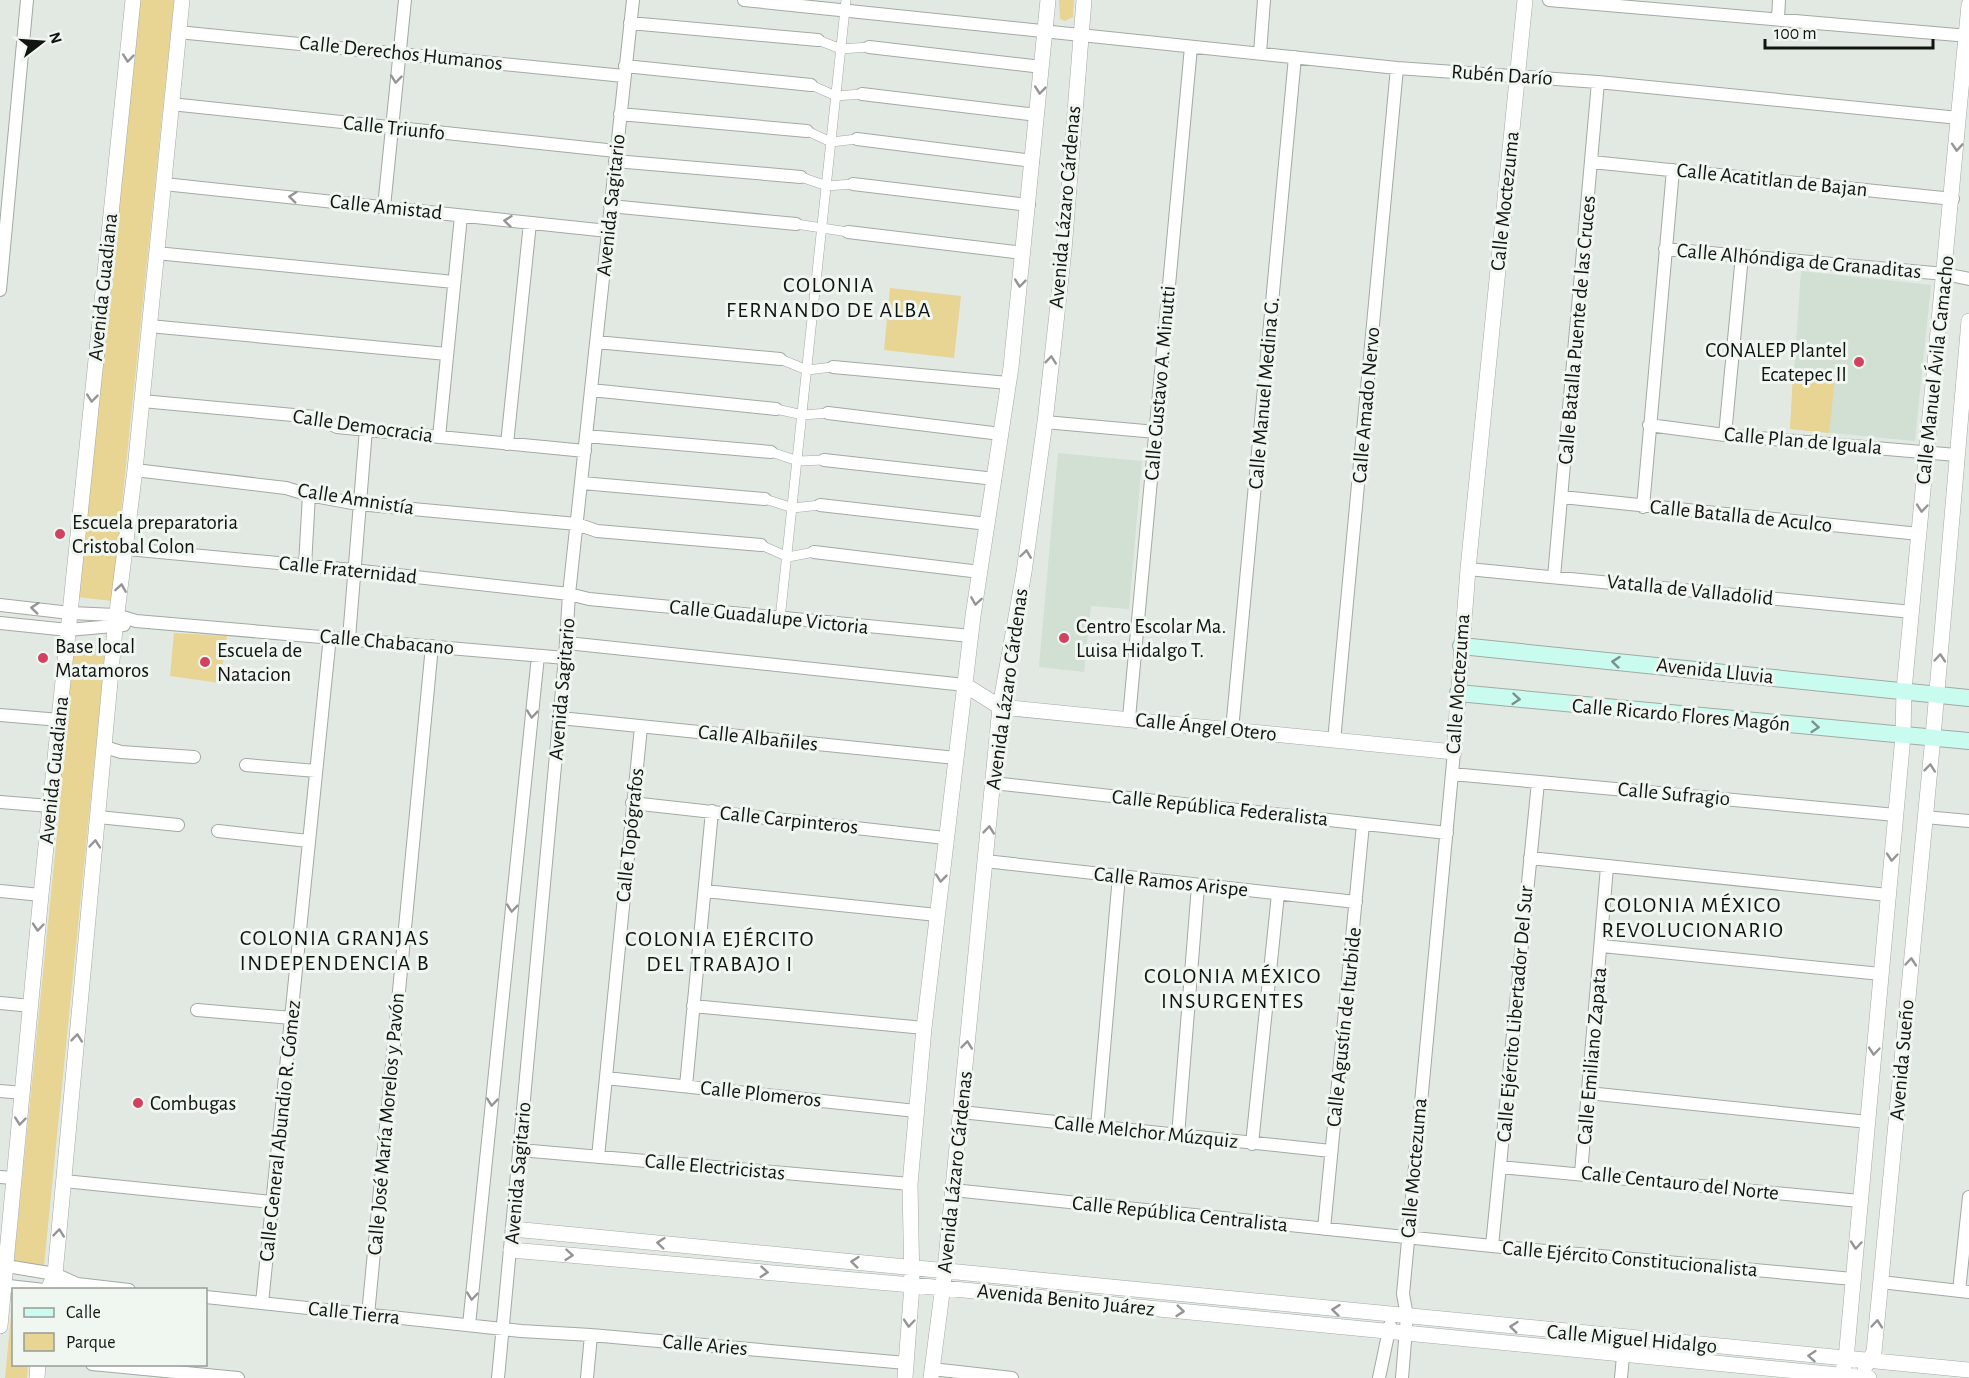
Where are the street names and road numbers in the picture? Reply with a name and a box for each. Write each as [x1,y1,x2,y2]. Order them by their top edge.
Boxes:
street label: Calle Derechos Humanos [298,32,504,74]
street label: Rubén Darío [1450,61,1554,89]
street label: Avenida Lázaro Cárdenas [1046,105,1084,309]
street label: Calle Triunfo [342,112,446,144]
street label: Calle Moctezuma [1487,130,1523,272]
street label: Avenida Sagitario [593,133,629,277]
street label: Calle Acatitlan de Bajan [1676,160,1868,200]
street label: Calle Amistad [329,191,443,223]
street label: Calle Batalla Puente de las Cruces [1555,195,1599,465]
street label: Avenida Guadiana [85,212,121,362]
street label: Calle Alhóndiga de Granaditas [1676,240,1922,282]
street label: Calle Manuel Ávila Camacho [1911,254,1957,486]
street label: Calle Gustavo A. Minutti [1141,285,1179,481]
street label: Calle Manuel Medina G. [1245,296,1283,490]
street label: Calle Amado Nervo [1349,326,1383,484]
street label: Calle Democracia [291,406,435,446]
street label: Calle Plan de Iguala [1723,424,1883,458]
street label: Calle Amnistía [296,479,416,519]
street label: Calle Batalla de Aculco [1649,496,1833,536]
street label: Calle Fraternidad [278,552,418,588]
street label: Vatalla de Valladolid [1606,571,1774,609]
street label: Avenida Lázaro Cárdenas [982,587,1032,791]
street label: Calle Guadalupe Victoria [668,596,870,638]
street label: Calle Moctezuma [1443,613,1473,755]
street label: Avenida Sagitario [545,617,579,761]
street label: Calle Chabacano [319,626,455,658]
street label: Avenida Lluvia [1655,654,1775,688]
street label: Avenida Guadiana [36,695,72,845]
street label: Calle Ricardo Flores Magón [1571,695,1791,735]
street label: Calle Ángel Otero [1134,707,1278,745]
street label: Calle Albañiles [697,721,819,755]
street label: Calle Topógrafos [613,767,647,903]
street label: Calle Sufragio [1617,779,1731,809]
street label: Calle República Federalista [1111,786,1330,830]
street label: Calle Carpinteros [719,802,859,838]
street label: Calle Ramos Arispe [1093,863,1249,901]
street label: Calle Ejército Libertador Del Sur [1493,885,1537,1143]
street label: Calle Agustín de Iturbide [1323,926,1365,1128]
street label: Calle Emiliano Zapata [1574,966,1610,1146]
street label: Calle José María Morelos y Pavón [364,992,408,1256]
street label: Calle General Abundio R. Gómez [256,999,304,1263]
street label: Avenida Sueño [1886,999,1918,1121]
street label: Avenida Lázaro Cárdenas [934,1070,976,1274]
street label: Calle Plomeros [699,1077,823,1111]
street label: Calle Moctezuma [1397,1097,1431,1239]
street label: Avenida Sagitario [501,1101,535,1245]
street label: Calle Melchor Múzquiz [1053,1112,1239,1152]
street label: Calle Electricistas [644,1150,786,1184]
street label: Calle Centauro del Norte [1580,1162,1780,1204]
street label: Calle República Centralista [1071,1192,1289,1236]
street label: Calle Ejército Constitucionalista [1501,1237,1759,1281]
street label: Avenida Benito Juárez [976,1280,1156,1320]
street label: Calle Tierra [307,1298,401,1328]
street label: Calle Miguel Hidalgo [1546,1321,1718,1357]
street label: Calle Aries [662,1331,748,1359]

